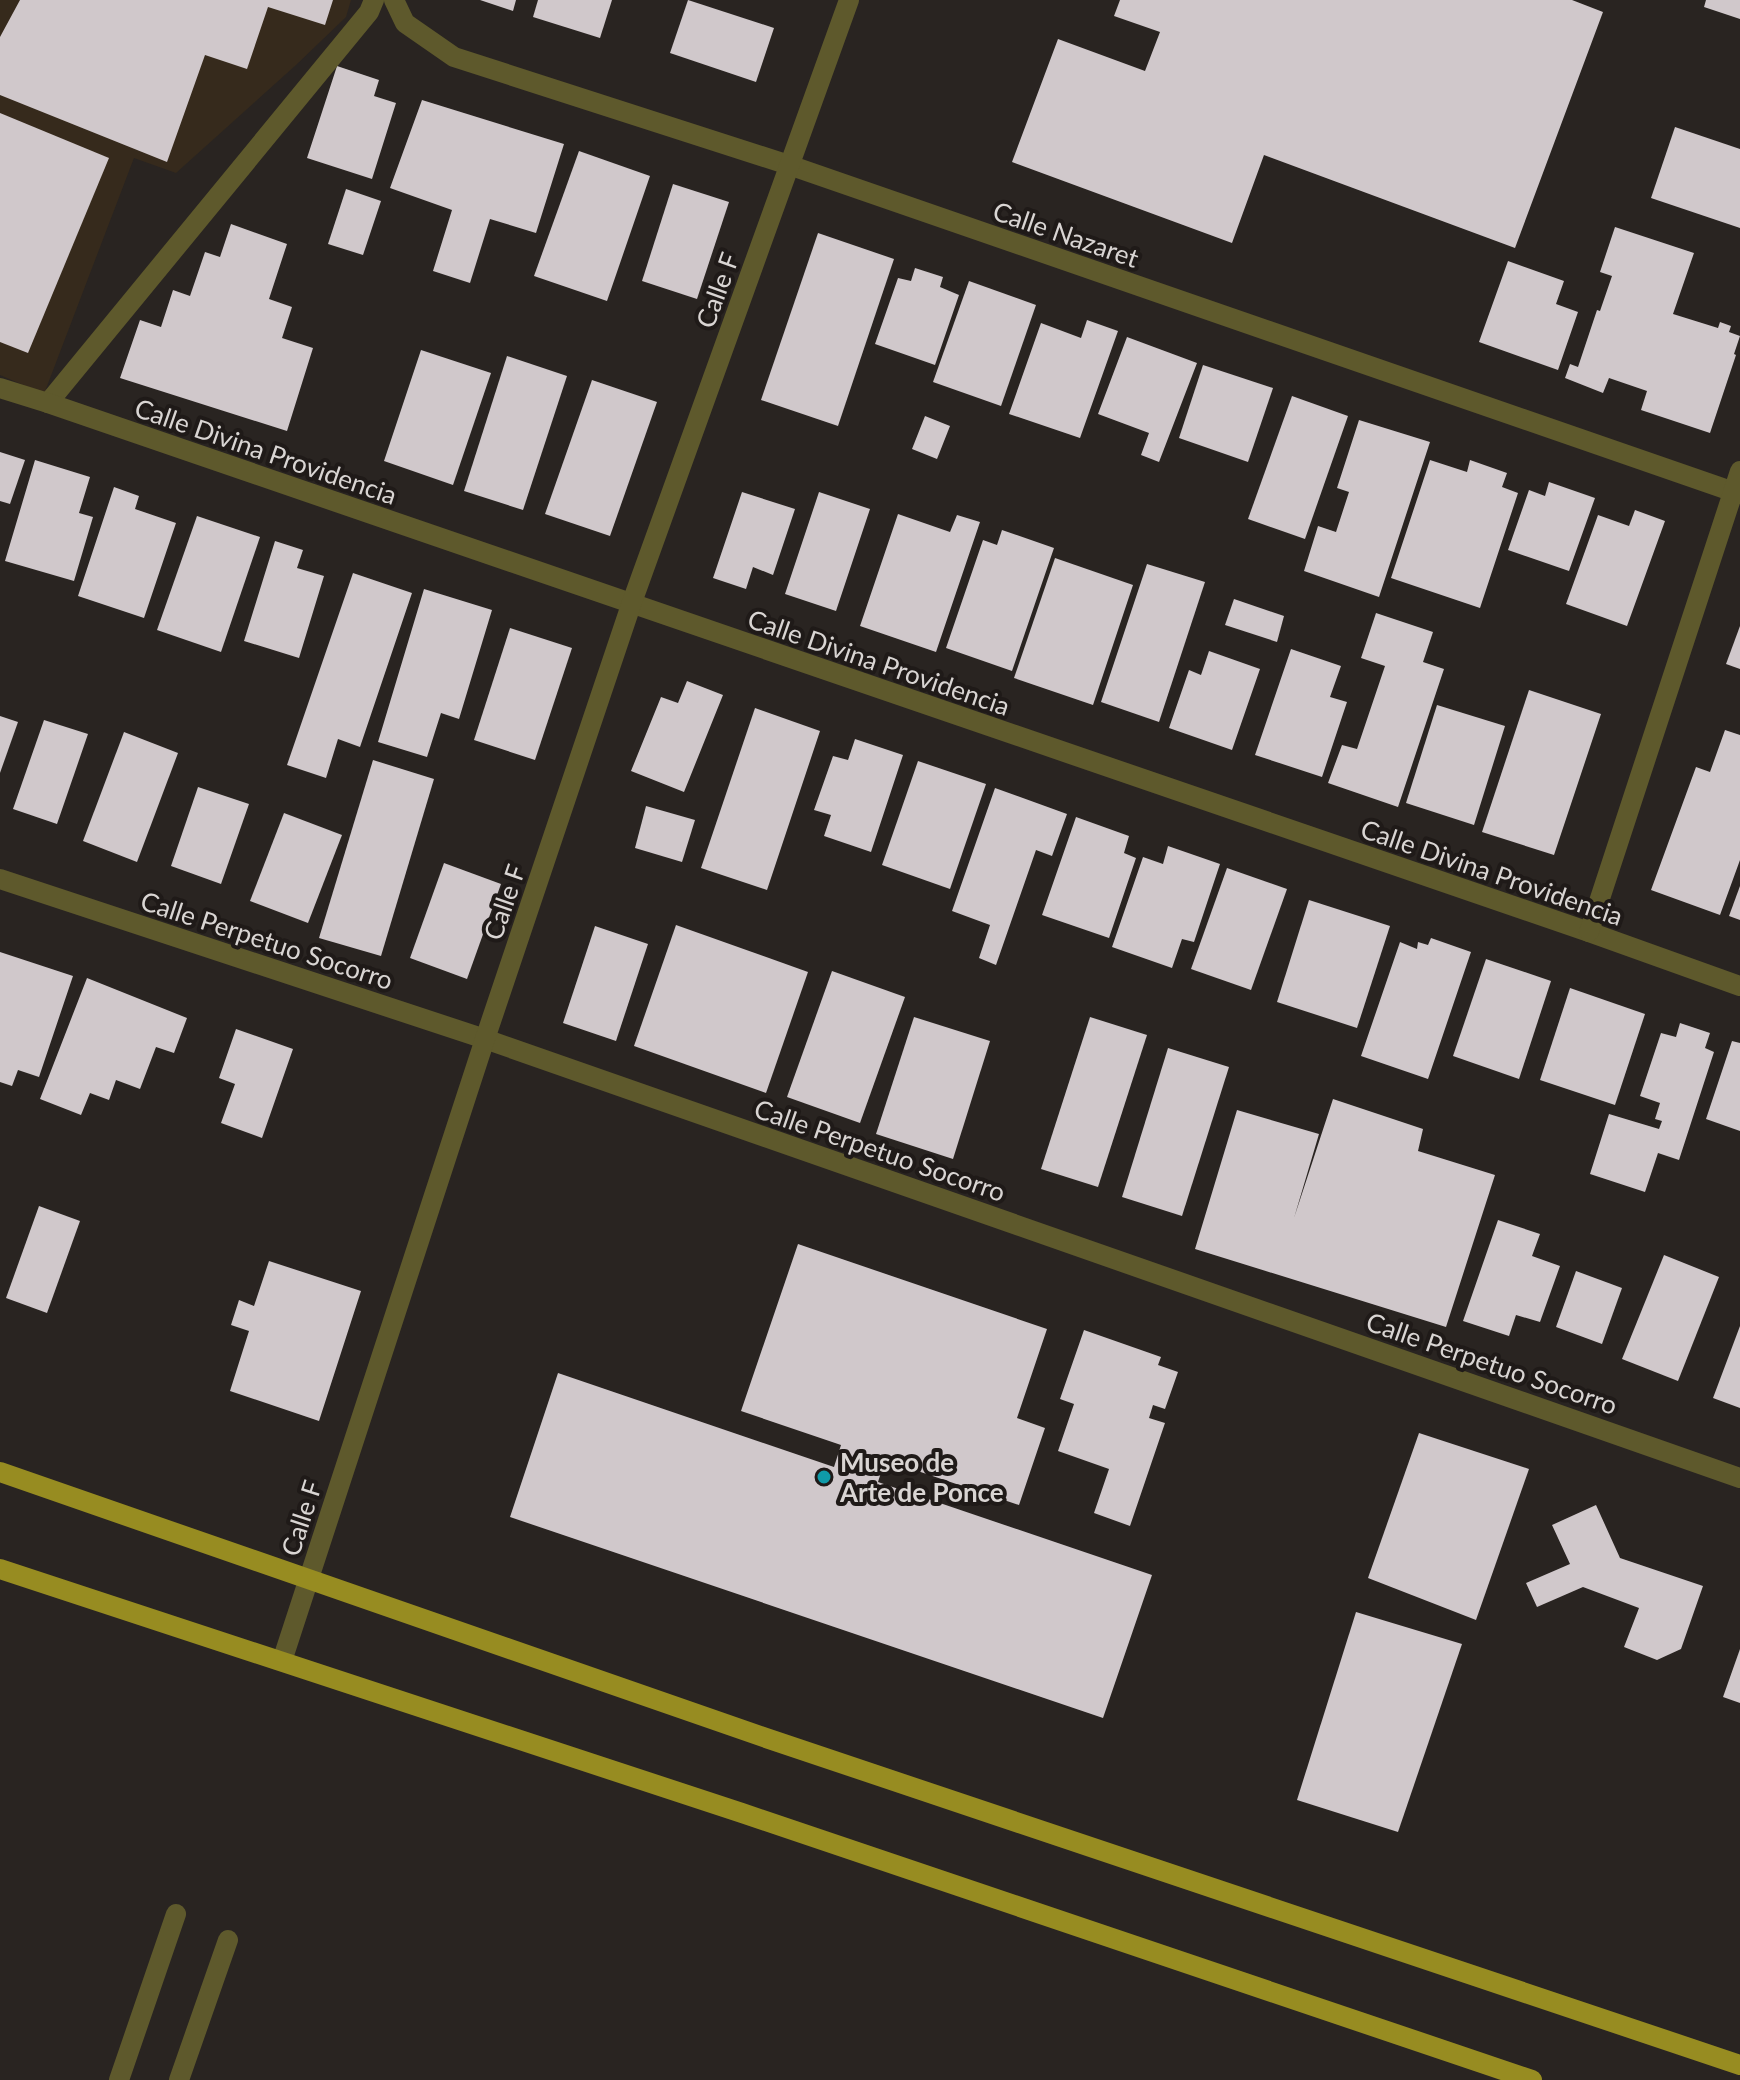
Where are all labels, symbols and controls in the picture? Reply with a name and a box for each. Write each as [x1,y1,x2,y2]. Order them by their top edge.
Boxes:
street label: Calle Nazaret [989,194,1144,274]
street label: Calle F [689,248,745,332]
street label: Calle Divina Providencia [131,391,401,511]
street label: Calle Divina Providencia [744,602,1014,722]
street label: Calle Divina Providencia [1357,812,1627,932]
street label: Calle F [476,860,532,944]
street label: Calle Perpetuo Socorro [137,884,397,996]
street label: Calle Perpetuo Socorro [750,1092,1010,1208]
street label: Calle Perpetuo Socorro [1362,1305,1622,1421]
place label: Museo de Arte de Ponce [839,1446,1004,1508]
marker: Museo de Arte de Ponce [815,1468,833,1486]
street label: Calle F [274,1476,328,1560]

